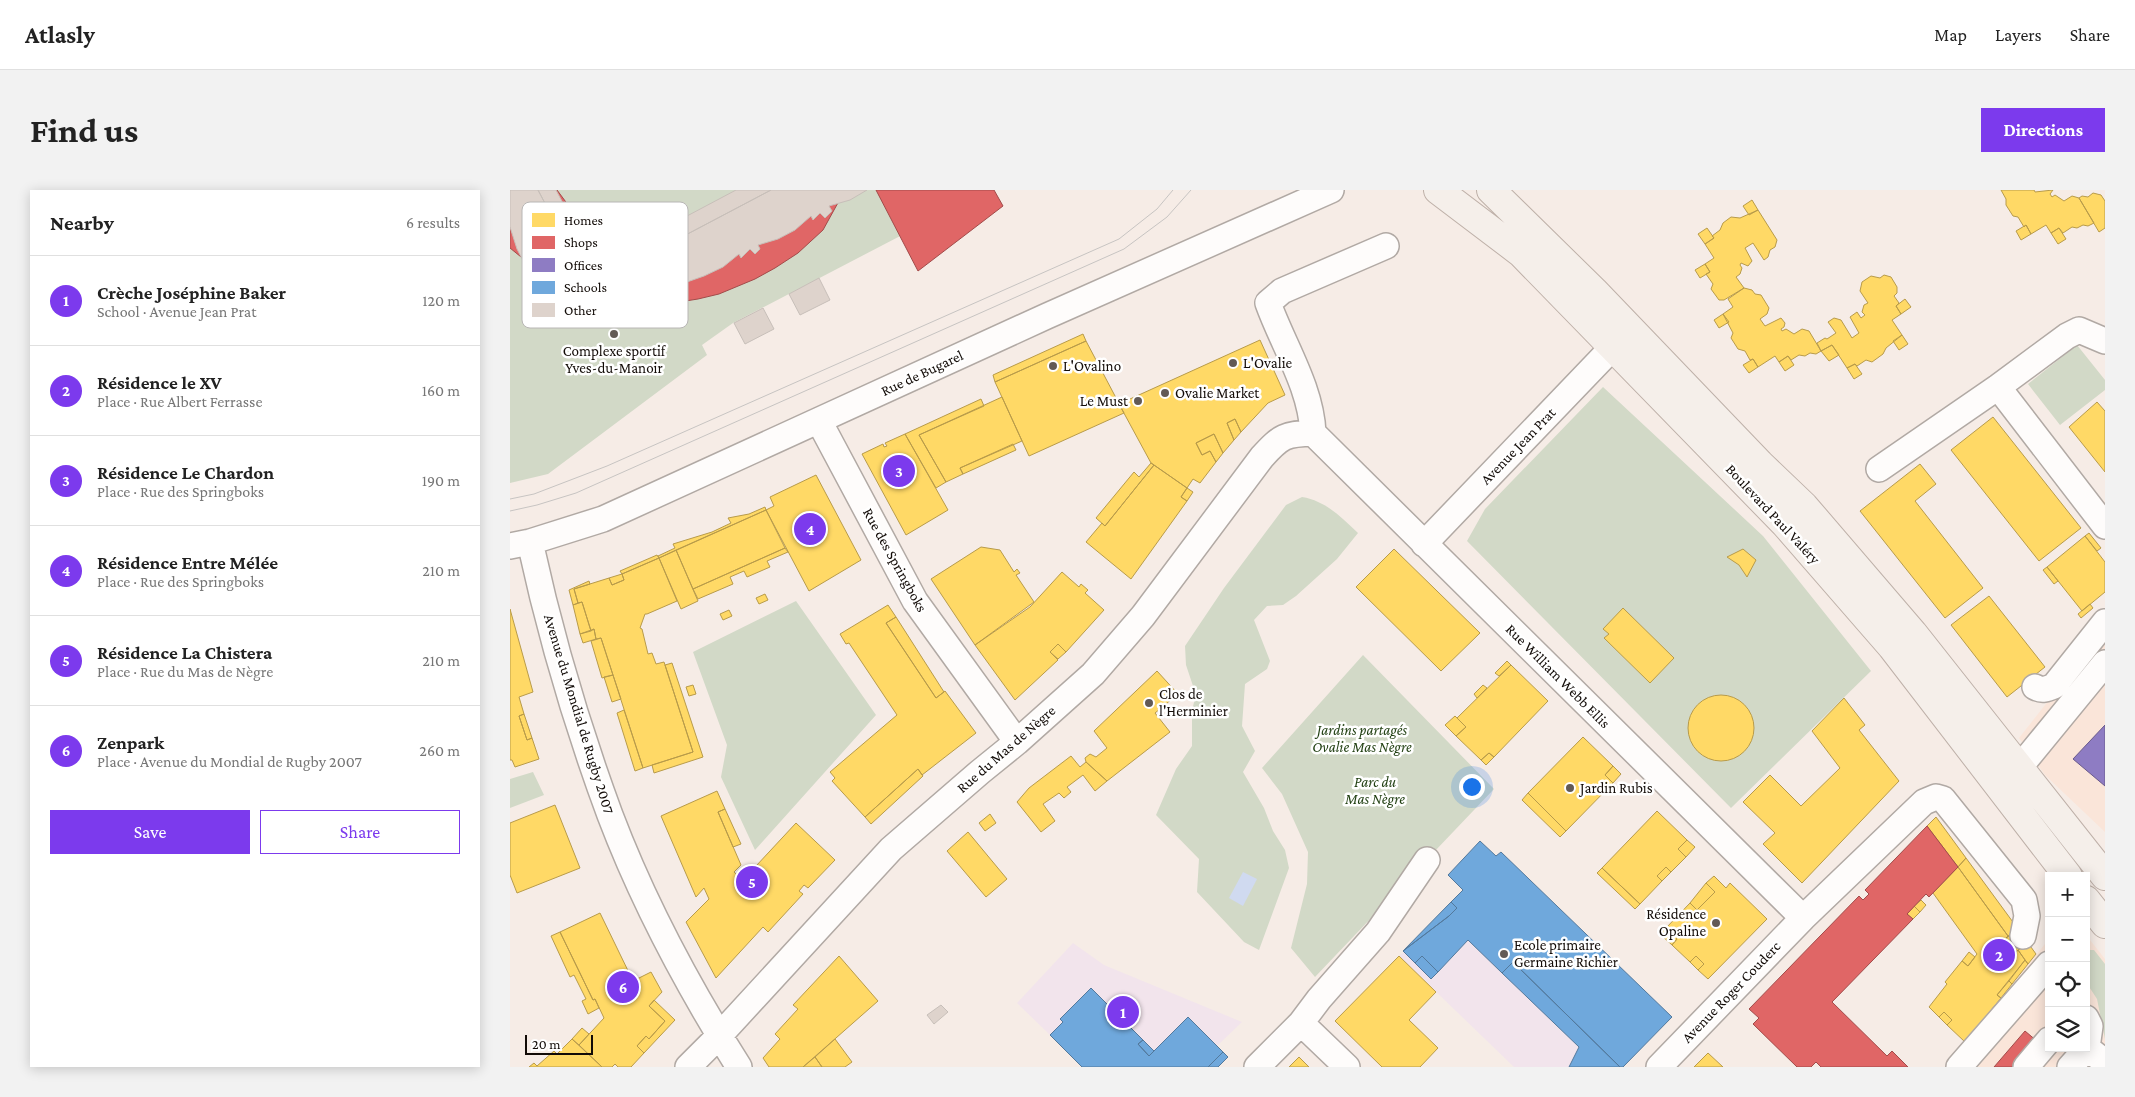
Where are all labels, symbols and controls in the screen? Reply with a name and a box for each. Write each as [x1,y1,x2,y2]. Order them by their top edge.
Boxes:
text: Atlasly [25,21,95,48]
text: Map [1934,25,1967,45]
text: Layers [1995,25,2042,45]
text: Share [2070,25,2110,45]
button: Directions [1981,108,2105,152]
text: Find us [30,111,138,150]
legend [522,202,688,328]
text: Nearby [50,211,114,235]
text: Homes [564,212,603,228]
text: 6 results [406,214,460,231]
text: Shops [564,234,598,250]
text: Offices [564,257,602,273]
text: Schools [564,279,607,295]
text: Crèche Joséphine Baker [97,282,286,303]
text: 1 [63,292,69,309]
text: 120 m [422,292,460,309]
text: Other [564,302,597,318]
text: School · Avenue Jean Prat [97,303,257,320]
marker: Complexe sportif Yves-du-Manoir [608,328,620,340]
place label: Complexe sportif Yves-du-Manoir [563,343,667,376]
street label: Rue de Bugarel [878,347,966,400]
place label: L'Ovalie [1243,355,1293,371]
marker: L'Ovalie [1227,357,1239,369]
place label: L'Ovalino [1063,358,1121,374]
marker: L'Ovalino [1047,360,1059,372]
text: Résidence le XV [97,372,222,393]
text: 2 [62,382,70,399]
text: 160 m [422,382,460,399]
place label: Ovalie Market [1175,385,1260,401]
marker: Ovalie Market [1159,387,1171,399]
text: Place · Rue Albert Ferrasse [97,393,262,410]
place label: Le Must [1080,393,1129,409]
marker: Le Must [1132,395,1144,407]
street label: Avenue Jean Prat [1477,404,1560,488]
pin: 3 [883,452,915,490]
street label: Boulevard Paul Valéry [1722,461,1823,568]
text: Résidence Le Chardon [97,462,274,483]
text: 3 [62,472,70,489]
text: 190 m [422,472,460,489]
text: Place · Rue des Springboks [97,483,264,500]
street label: Rue des Springboks [859,505,930,615]
pin: 4 [794,510,826,548]
text: Résidence Entre Mélée [97,552,278,573]
text: 4 [62,562,70,579]
text: 210 m [422,562,460,579]
text: Place · Rue des Springboks [97,573,264,590]
street label: Avenue du Mondial de Rugby 2007 [540,612,617,816]
street label: Rue William Webb Ellis [1503,621,1613,731]
text: Résidence La Chistera [97,642,272,663]
text: 5 [62,652,70,669]
text: 210 m [422,652,460,669]
text: Place · Rue du Mas de Nègre [97,663,273,680]
place label: Clos de l'Herminier [1159,686,1229,719]
marker: Clos de l'Herminier [1143,697,1155,709]
street label: Rue du Mas de Nègre [954,702,1059,797]
park label: Jardins partagés Ovalie Mas Nègre [1312,722,1412,756]
text: Zenpark [97,732,164,753]
text: 6 [62,742,70,759]
text: 260 m [419,742,460,759]
text: Place · Avenue du Mondial de Rugby 2007 [97,753,362,770]
park label: Parc du Mas Nègre [1344,774,1405,808]
your location [1459,774,1485,800]
place label: Jardin Rubis [1578,780,1653,797]
marker: Jardin Rubis [1564,782,1576,794]
button: Save [50,810,250,854]
button: Share [260,810,460,854]
pin: 5 [736,863,768,901]
map controls [2045,872,2090,1052]
button: + [2045,872,2090,917]
place label: Résidence Opaline [1646,906,1706,940]
marker: Résidence Opaline [1710,917,1722,929]
button: − [2045,917,2090,962]
pin: 2 [1983,936,2015,974]
place label: Ecole primaire Germaine Richier [1514,937,1619,970]
street label: Avenue Roger Couderc [1679,938,1785,1047]
marker: Ecole primaire Germaine Richier [1498,948,1510,960]
button: locate [2045,962,2090,1007]
pin: 6 [607,968,639,1006]
pin: 1 [1107,993,1139,1031]
button: layers [2045,1007,2090,1052]
scale bar [525,1032,592,1055]
text: 20 m [532,1036,560,1052]

